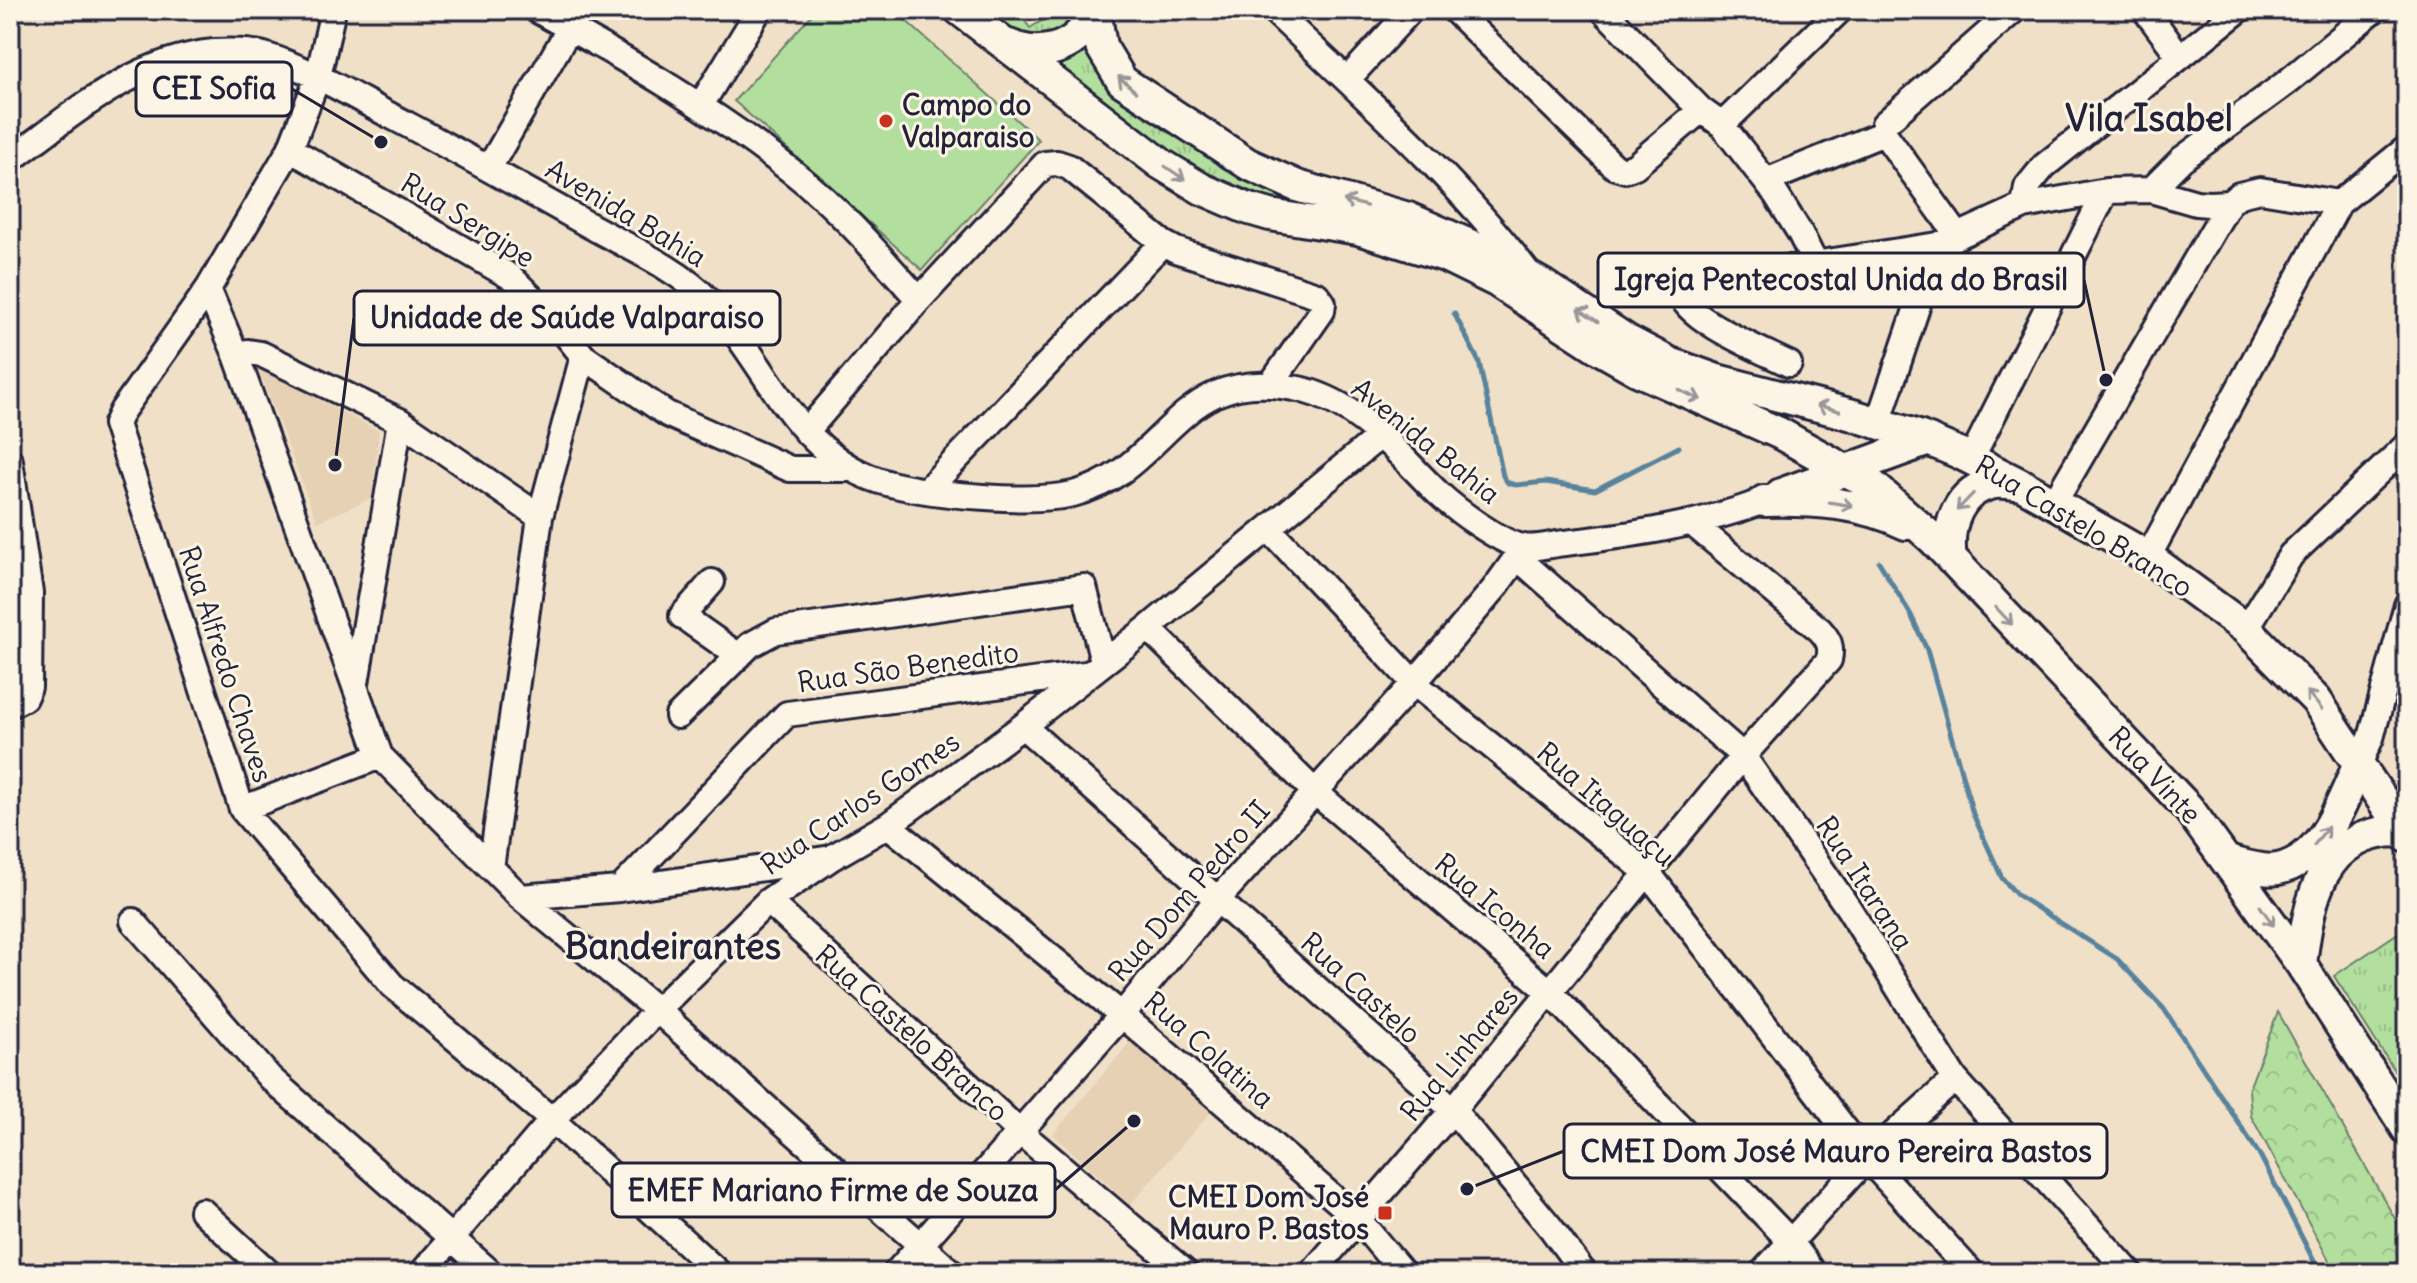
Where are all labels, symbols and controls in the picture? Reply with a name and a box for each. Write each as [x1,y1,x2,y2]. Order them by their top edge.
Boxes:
callout: CEI Sofia [136,62,292,116]
text: CEI Sofia [152,69,276,107]
one-way arrow [1117,75,1137,93]
place label: Campo do Valparaiso [902,87,1034,155]
district label: Vila Isabel [2065,96,2233,141]
marker: Campo do Valparaiso [877,112,895,130]
street label: Avenida Bahia [539,151,713,275]
street label: Rua Sergipe [394,165,542,275]
one-way arrow [1163,165,1185,181]
one-way arrow [1343,195,1369,210]
callout: Igreja Pentecostal Unida do Brasil [1598,253,2084,307]
text: Igreja Pentecostal Unida do Brasil [1614,260,2068,298]
callout: Unidade de Saúde Valparaiso [354,291,780,345]
text: Unidade de Saúde Valparaiso [370,298,764,336]
one-way arrow [1577,307,1600,323]
street label: Avenida Bahia [1344,370,1508,512]
one-way arrow [1677,389,1702,404]
one-way arrow [1816,400,1842,415]
street label: Rua Castelo Branco [1969,447,2199,605]
one-way arrow [1956,492,1975,512]
one-way arrow [1828,497,1853,512]
street label: Rua Alfredo Chaves [171,541,281,787]
one-way arrow [1994,606,2013,625]
street label: Rua São Benedito [795,634,1021,700]
one-way arrow [2305,691,2323,711]
street label: Rua Vinte [2101,719,2209,831]
street label: Rua Carlos Gomes [754,723,966,883]
street label: Rua Itaguaçu [1529,734,1683,874]
street label: Rua Dom Pedro II [1100,793,1278,989]
street label: Rua Itarana [1808,809,1922,957]
one-way arrow [2312,826,2329,847]
street label: Rua Iconha [1427,845,1563,967]
one-way arrow [2259,904,2275,926]
district label: Bandeirantes [565,924,781,969]
street label: Rua Castelo [1293,925,1429,1051]
street label: Rua Castelo Branco [808,937,1016,1129]
street label: Rua Linhares [1392,979,1526,1129]
street label: Rua Colatina [1137,984,1281,1116]
callout: CMEI Dom José Mauro Pereira Bastos [1564,1124,2107,1178]
text: CMEI Dom José Mauro Pereira Bastos [1580,1132,2092,1170]
callout: EMEF Mariano Firme de Souza [612,1163,1055,1217]
text: EMEF Mariano Firme de Souza [628,1171,1038,1209]
place label: CMEI Dom José Mauro P. Bastos [1168,1179,1369,1247]
marker: CMEI Dom José Mauro P. Bastos [1376,1204,1394,1222]

